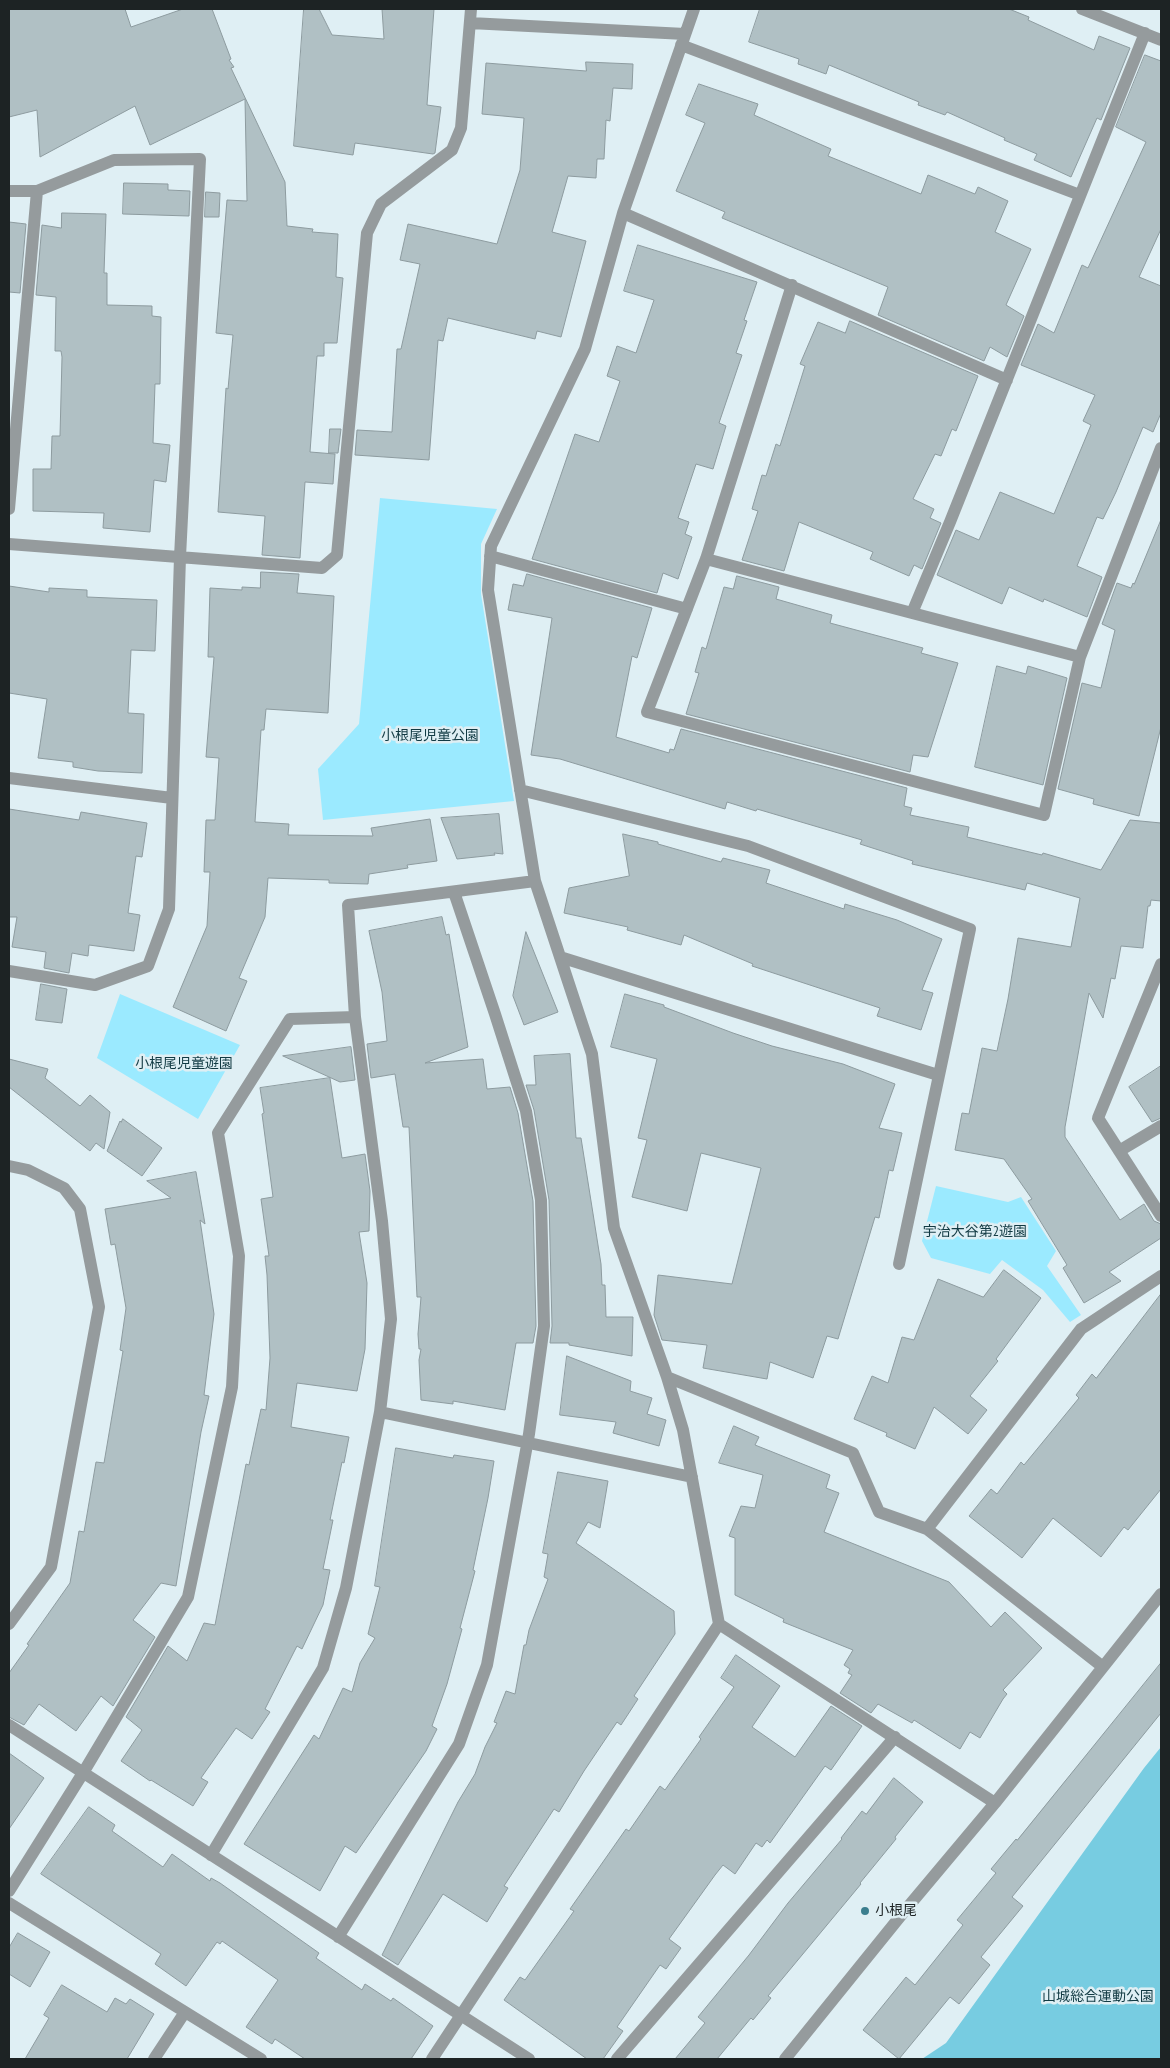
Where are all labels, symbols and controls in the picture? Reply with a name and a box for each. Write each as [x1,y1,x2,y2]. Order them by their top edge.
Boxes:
park label: 小根尾児童公園 [381,728,479,744]
park label: 小根尾児童遊園 [135,1056,233,1072]
park label: 宇治大谷第2遊園 [923,1224,1027,1240]
place label: 小根尾 [875,1903,917,1919]
marker: 小根尾 [859,1905,871,1917]
park label: 山城総合運動公園 [1042,1989,1154,2005]

